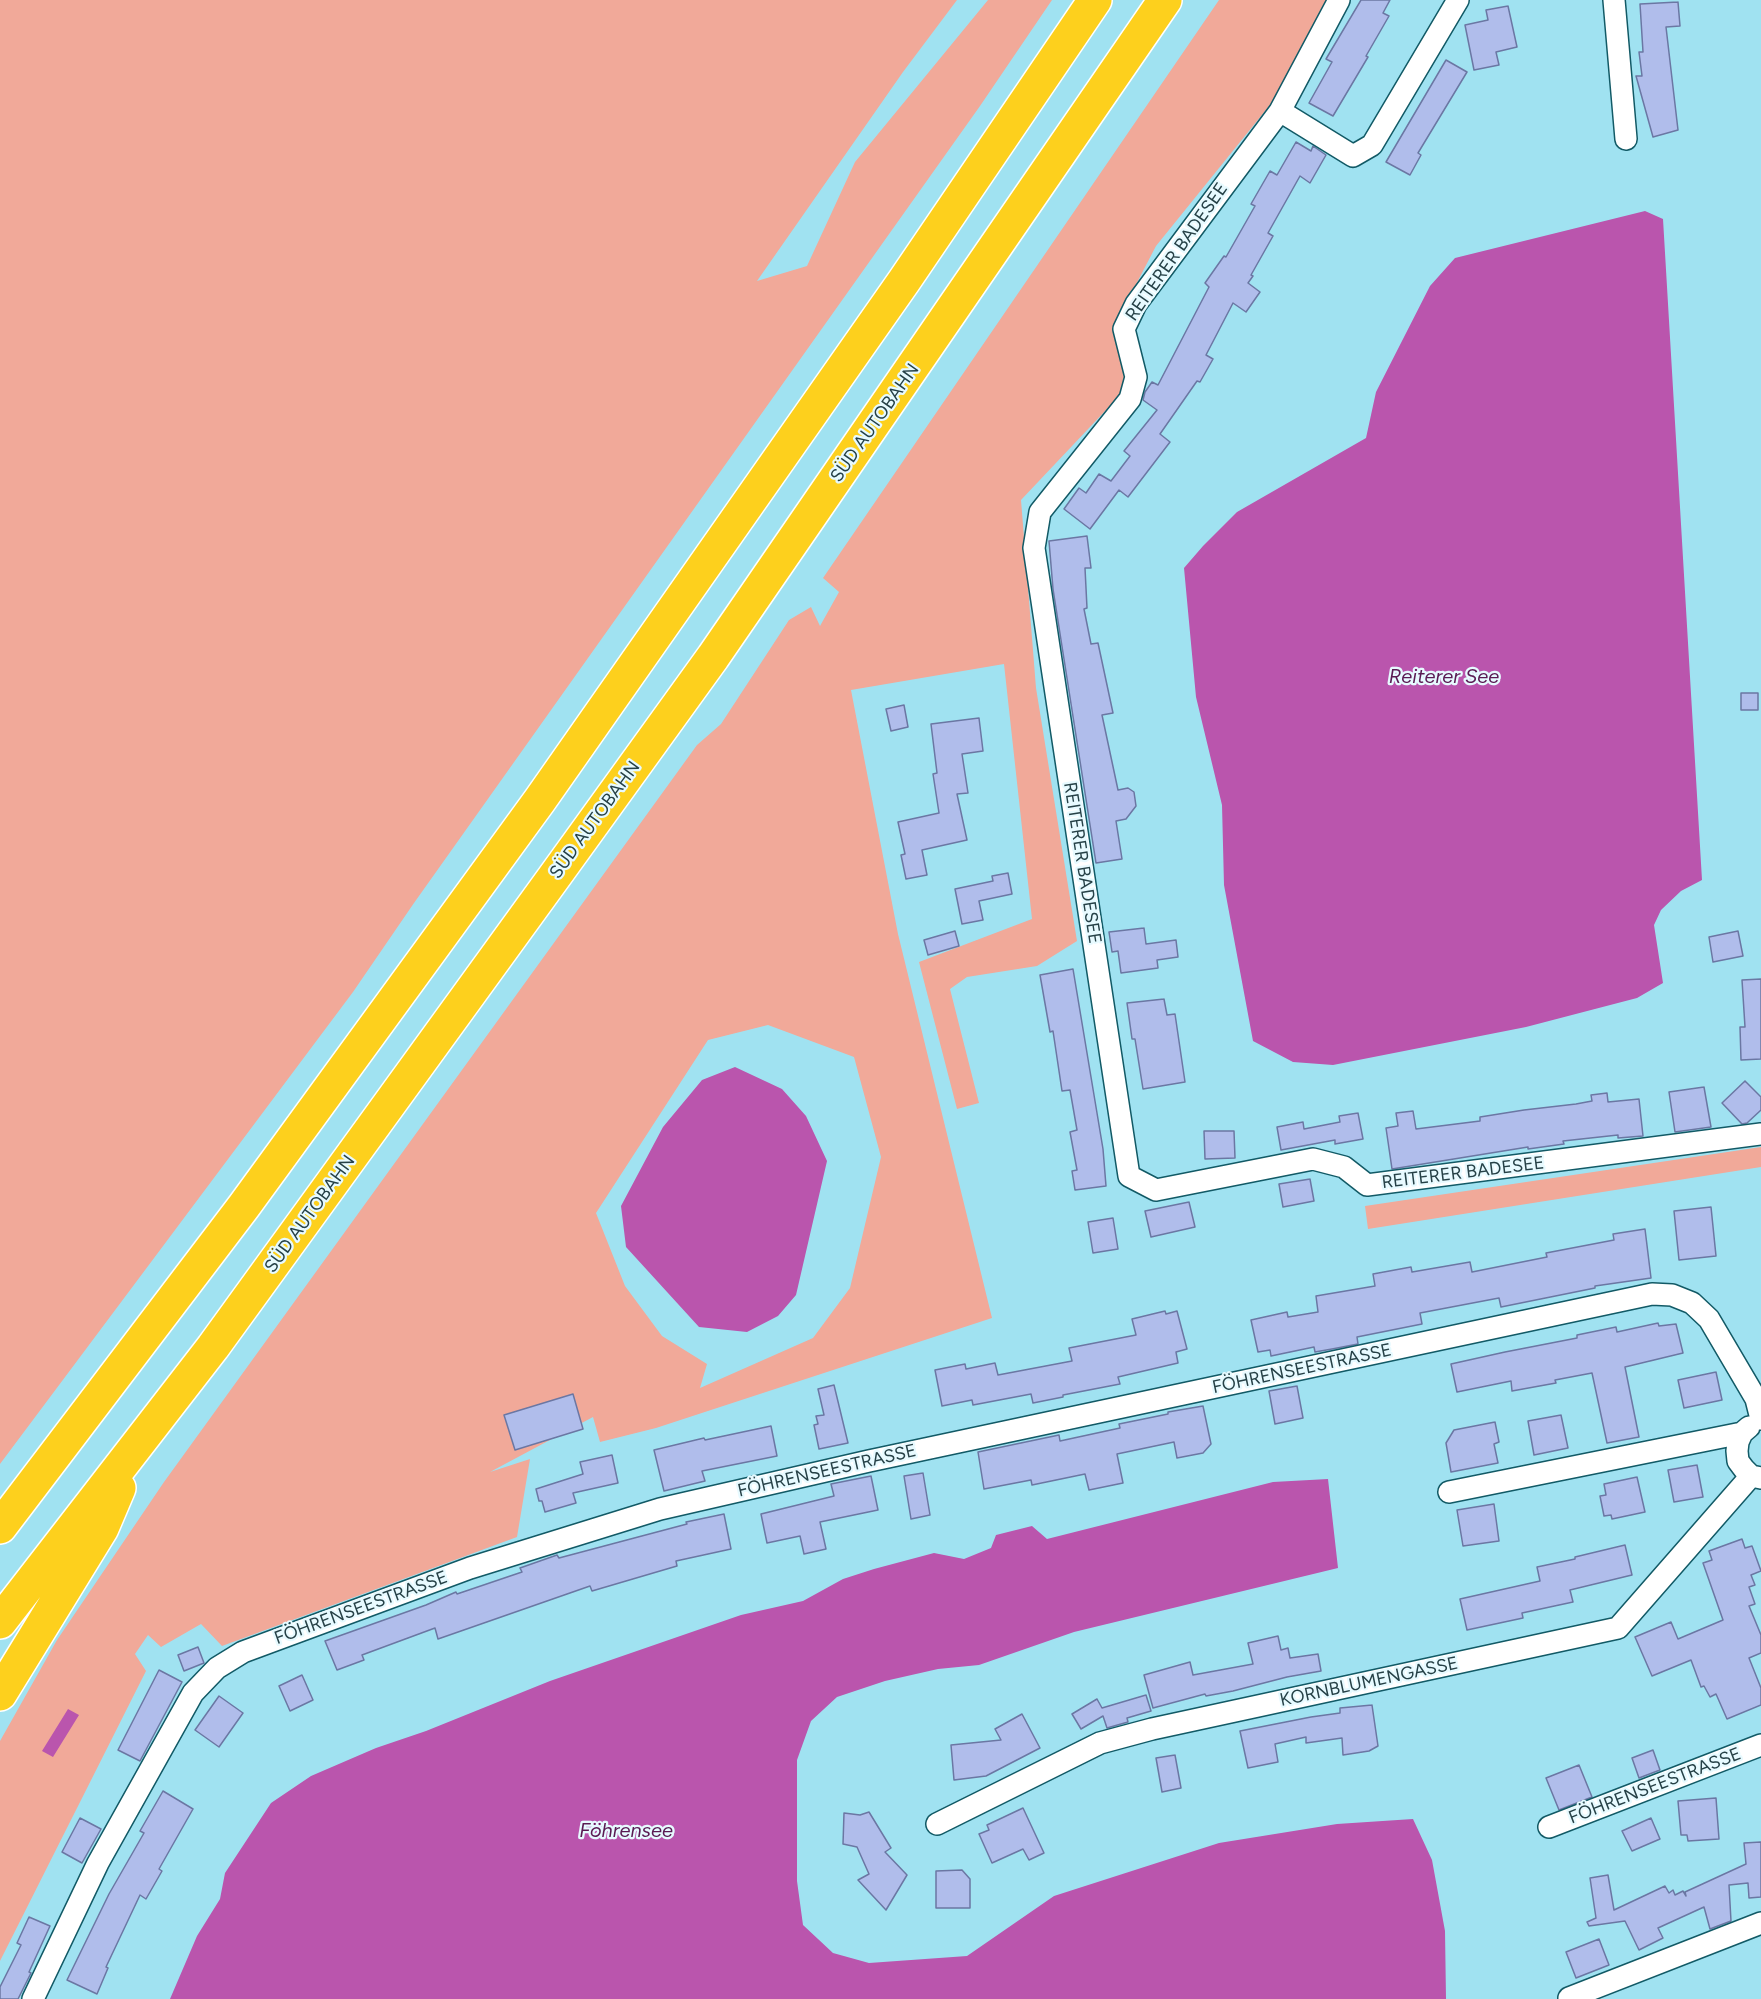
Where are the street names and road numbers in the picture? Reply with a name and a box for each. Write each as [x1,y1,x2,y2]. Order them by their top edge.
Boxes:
street label: REITERER BADESEE [1121,179,1233,325]
street label: SÜD AUTOBAHN [826,360,924,486]
street label: SÜD AUTOBAHN [545,757,645,883]
street label: REITERER BADESEE [1059,781,1105,945]
street label: SÜD AUTOBAHN [260,1151,360,1277]
street label: REITERER BADESEE [1380,1152,1546,1194]
street label: FÖHRENSEESTRASSE [1210,1339,1394,1399]
street label: FÖHRENSEESTRASSE [736,1440,918,1502]
street label: FÖHRENSEESTRASSE [271,1567,451,1649]
street label: KORNBLUMENGASSE [1278,1653,1460,1711]
street label: FÖHRENSEESTRASSE [1566,1743,1744,1829]

